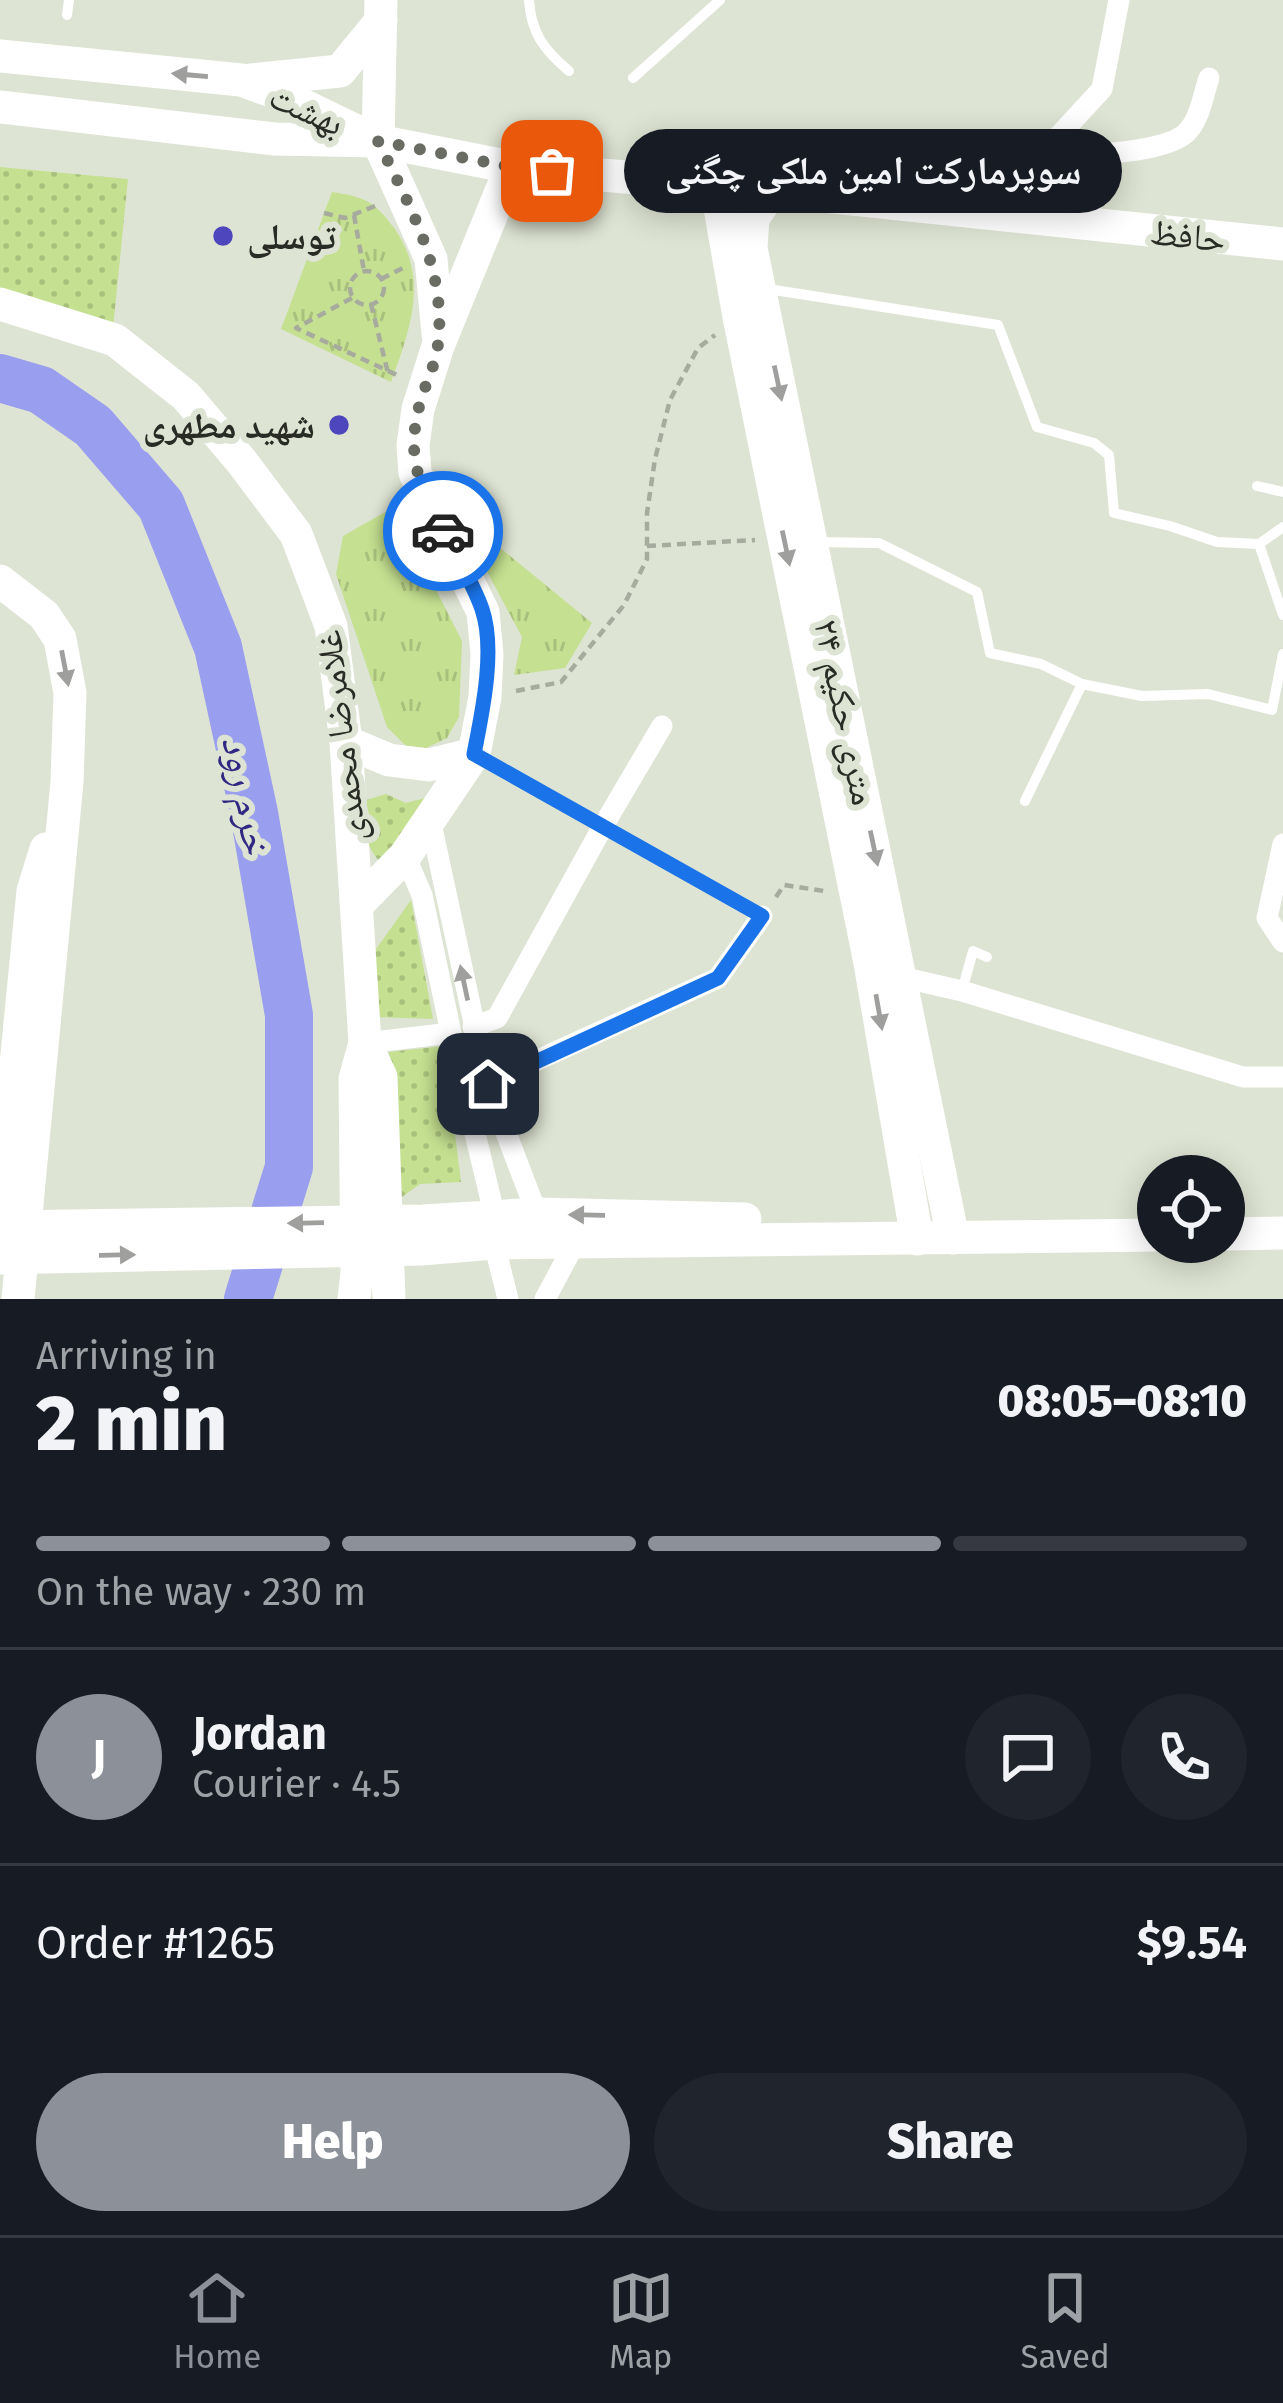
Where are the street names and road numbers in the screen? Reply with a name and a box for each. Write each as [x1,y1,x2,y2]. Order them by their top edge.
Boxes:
street label: بهشت [263,74,351,146]
street label: حافظ [1148,210,1228,262]
street label: ۲۴ متری حکیم [803,615,886,809]
street label: غلامرضا محمدی [306,628,376,844]

